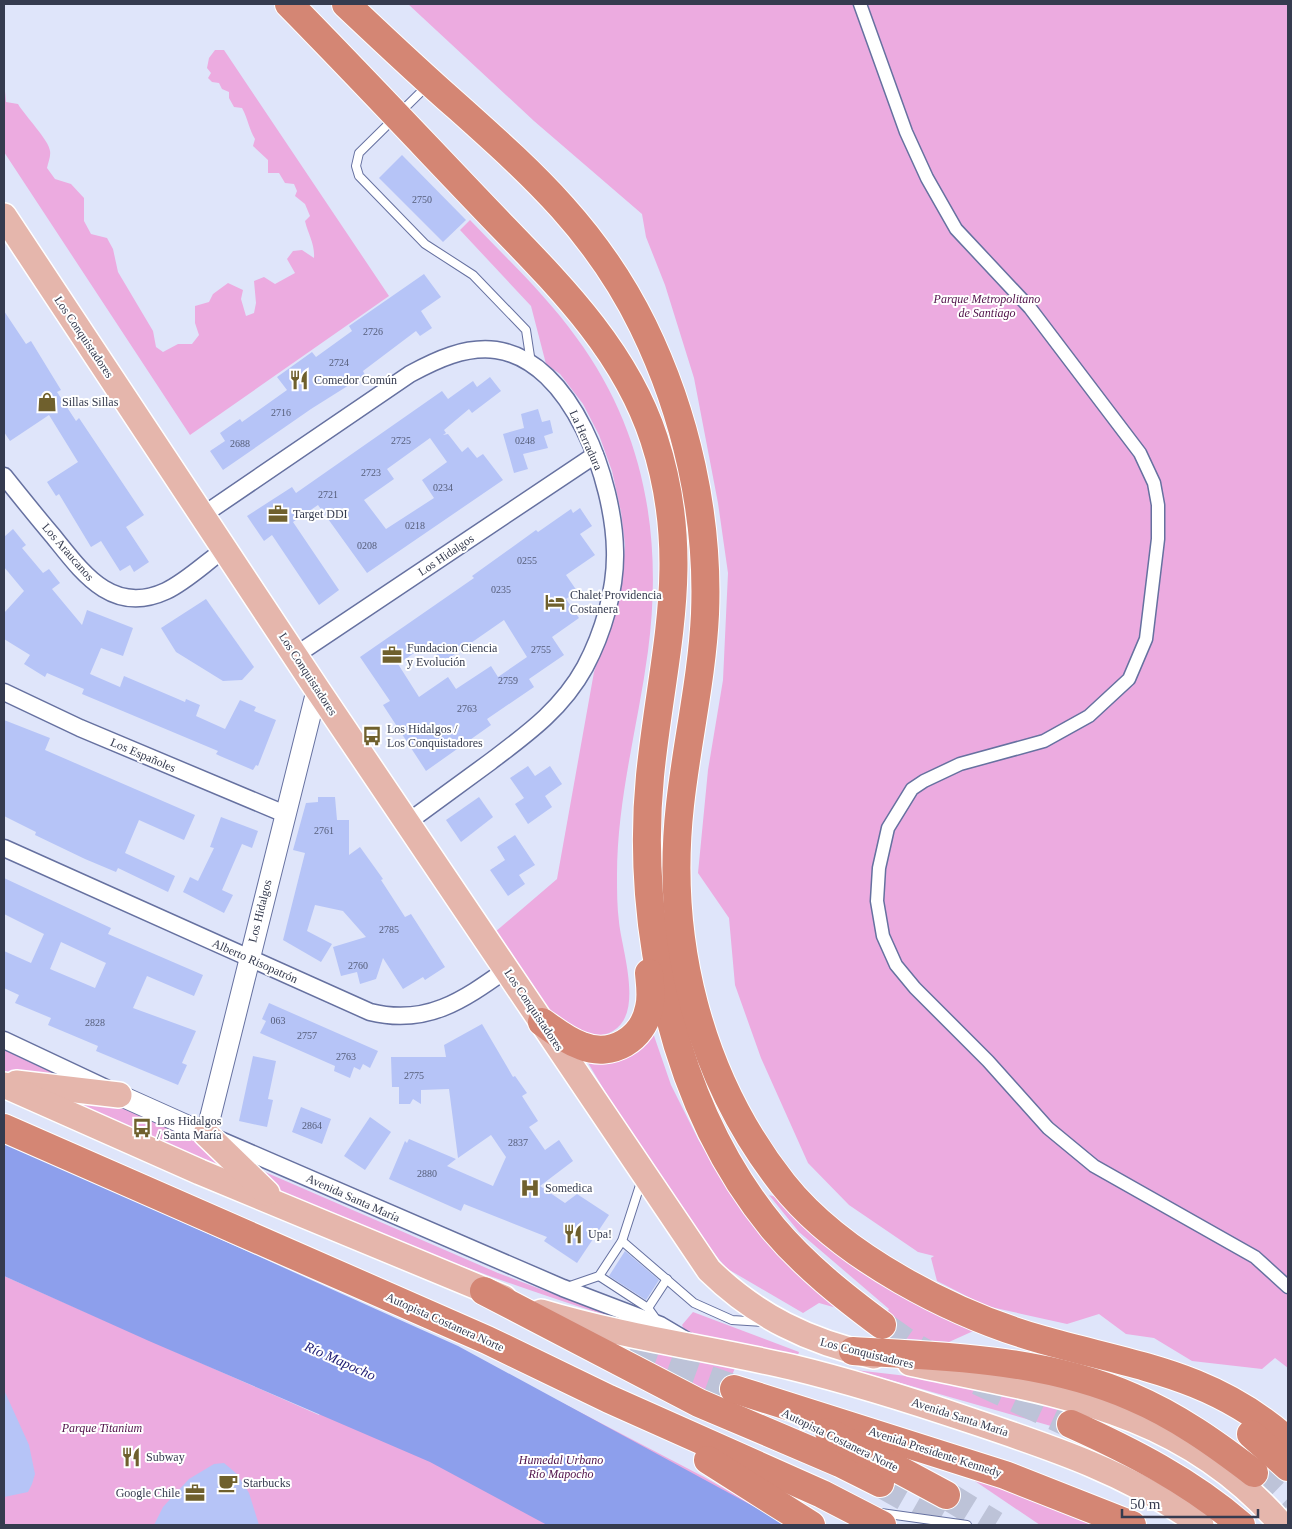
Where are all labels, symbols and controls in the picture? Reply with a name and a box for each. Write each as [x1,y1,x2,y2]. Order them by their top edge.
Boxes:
house number: 2750 [412,194,432,205]
park label: Parque Metropolitano de Santiago [933,292,1040,320]
street label: Los Conquistadores [51,293,117,381]
house number: 2726 [363,326,383,337]
house number: 2724 [329,357,349,368]
restaurant icon: Comedor Común [288,369,310,391]
place label: Comedor Común [314,373,397,387]
shop icon: Sillas Sillas [36,391,58,413]
place label: Sillas Sillas [62,395,119,409]
house number: 2716 [271,407,291,418]
street label: La Herradura [567,408,606,473]
house number: 2725 [391,435,411,446]
house number: 0248 [515,435,535,446]
house number: 2688 [230,438,250,449]
house number: 2723 [361,467,381,478]
house number: 0234 [433,482,453,493]
house number: 2721 [318,489,338,500]
office icon: Target DDI [267,503,289,525]
place label: Target DDI [293,507,348,521]
street label: Los Araucanos [39,520,97,584]
house number: 0218 [405,520,425,531]
street label: Los Hidalgos [415,531,477,579]
house number: 0208 [357,540,377,551]
house number: 0255 [517,555,537,566]
house number: 0235 [491,584,511,595]
place label: Chalet Providencia Costanera [570,588,662,616]
hotel icon: Chalet Providencia Costanera [544,591,566,613]
street label: Los Conquistadores [276,630,340,718]
place label: Fundacion Ciencia y Evolución [407,641,498,669]
office icon: Fundacion Ciencia y Evolución [381,644,403,666]
house number: 2755 [531,644,551,655]
house number: 2759 [498,675,518,686]
house number: 2763 [457,703,477,714]
place label: Los Hidalgos / Los Conquistadores [387,722,483,750]
bus stop icon: Los Hidalgos / Los Conquistadores [361,725,383,747]
street label: Los Españoles [108,735,178,775]
house number: 2761 [314,825,334,836]
street label: Los Hidalgos [245,878,275,944]
house number: 2785 [379,924,399,935]
street label: Alberto Risopatrón [210,936,300,986]
house number: 2760 [348,960,368,971]
street label: Los Conquistadores [501,966,567,1054]
house number: 063 [271,1015,286,1026]
house number: 2828 [85,1017,105,1028]
house number: 2757 [297,1030,317,1041]
house number: 2763 [336,1051,356,1062]
house number: 2775 [404,1070,424,1081]
place label: Los Hidalgos / Santa María [157,1114,222,1142]
bus stop icon: Los Hidalgos / Santa María [131,1117,153,1139]
house number: 2864 [302,1120,322,1131]
house number: 2837 [508,1137,528,1148]
house number: 2880 [417,1168,437,1179]
street label: Avenida Santa María [304,1171,403,1225]
hospital icon: Somedica [519,1177,541,1199]
place label: Somedica [545,1181,593,1195]
restaurant icon: Upa! [562,1223,584,1245]
place label: Upa! [588,1227,612,1241]
street label: Autopista Costanera Norte [384,1290,506,1354]
street label: Los Conquistadores [819,1335,915,1371]
water label: Río Mapocho [301,1338,378,1383]
street label: Avenida Santa María [910,1395,1011,1439]
street label: Autopista Costanera Norte [779,1406,901,1474]
park label: Parque Titanium [61,1421,143,1435]
street label: Avenida Presidente Kennedy [867,1424,1003,1480]
restaurant icon: Subway [120,1446,142,1468]
place label: Subway [146,1450,185,1464]
park label: Humedal Urbano Río Mapocho [518,1453,603,1481]
cafe icon: Starbucks [217,1472,239,1494]
place label: Starbucks [243,1476,291,1490]
office icon: Google Chile [184,1482,206,1504]
place label: Google Chile [116,1486,180,1500]
scale bar [1122,1486,1258,1518]
text: 50 m [1130,1496,1161,1512]

